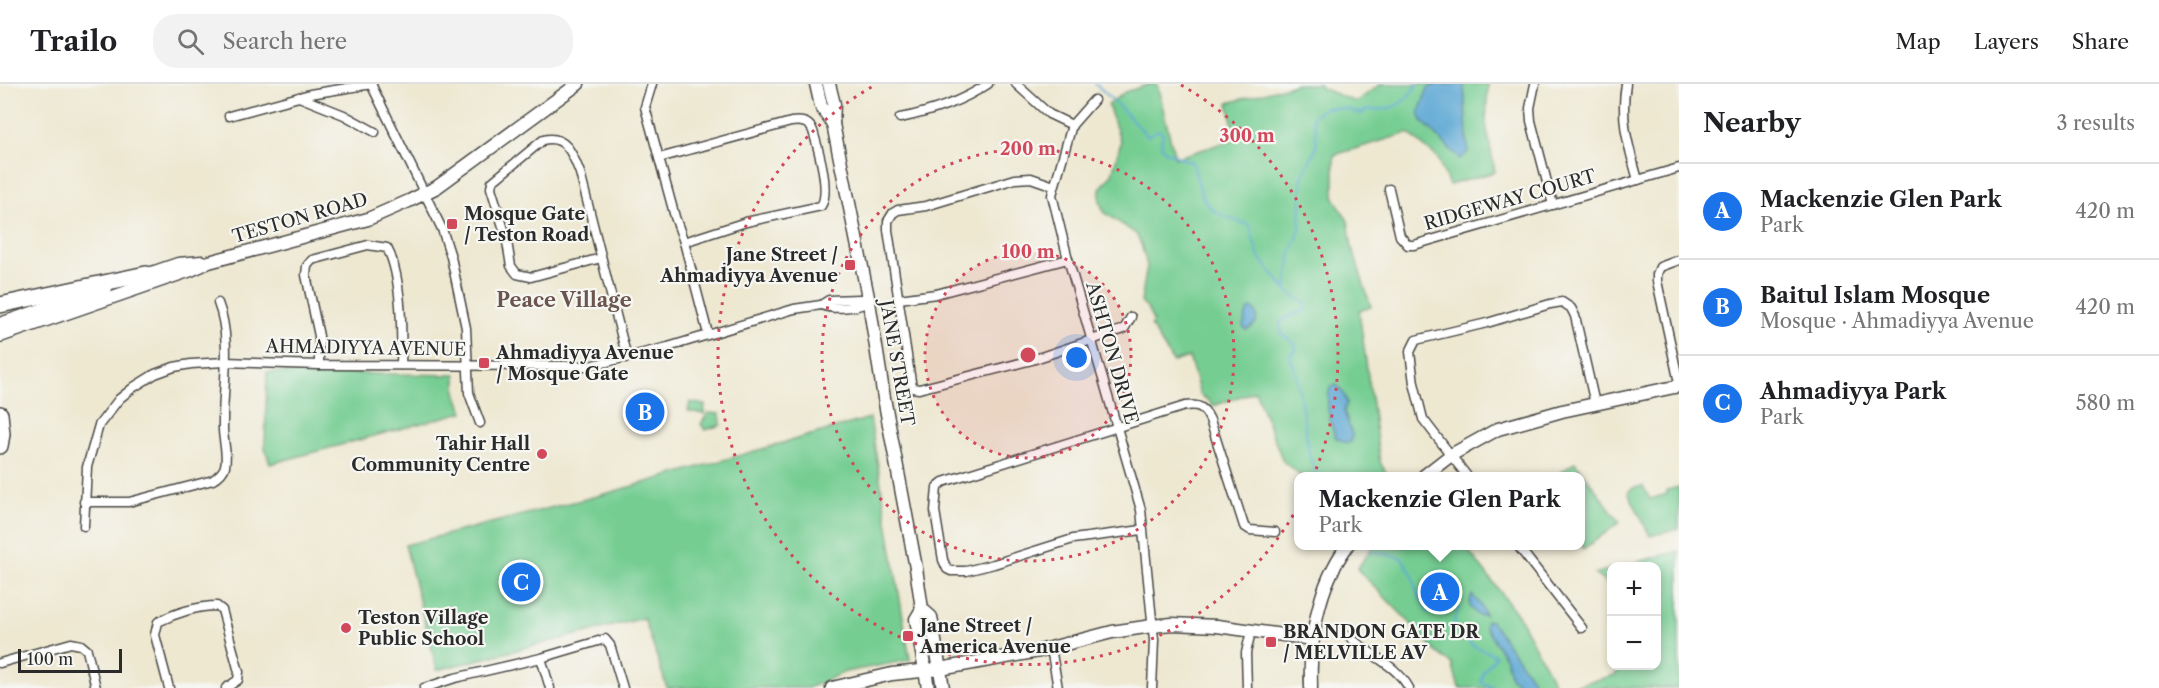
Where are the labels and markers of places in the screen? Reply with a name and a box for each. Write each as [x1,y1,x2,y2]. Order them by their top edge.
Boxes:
place label: Mosque Gate / Teston Road [464,203,589,246]
marker: Mosque Gate / Teston Road [445,217,459,231]
place label: Jane Street / Ahmadiyya Avenue [659,244,838,287]
marker: Jane Street / Ahmadiyya Avenue [843,258,857,272]
place label: Ahmadiyya Avenue / Mosque Gate [495,342,674,385]
centre of rings [1018,345,1038,365]
marker: Ahmadiyya Avenue / Mosque Gate [477,356,491,370]
pin: B [626,390,664,434]
place label: Tahir Hall Community Centre [351,433,530,476]
marker: Tahir Hall Community Centre [535,447,549,461]
pin: C [502,560,540,604]
pin: A [1420,570,1460,614]
place label: Teston Village Public School [358,607,489,650]
place label: Jane Street / America Avenue [917,615,1071,658]
marker: Teston Village Public School [339,621,353,635]
place label: BRANDON GATE DR / MELVILLE AV [1283,621,1480,664]
marker: Jane Street / America Avenue [901,629,915,643]
marker: BRANDON GATE DR / MELVILLE AV [1264,635,1278,649]

